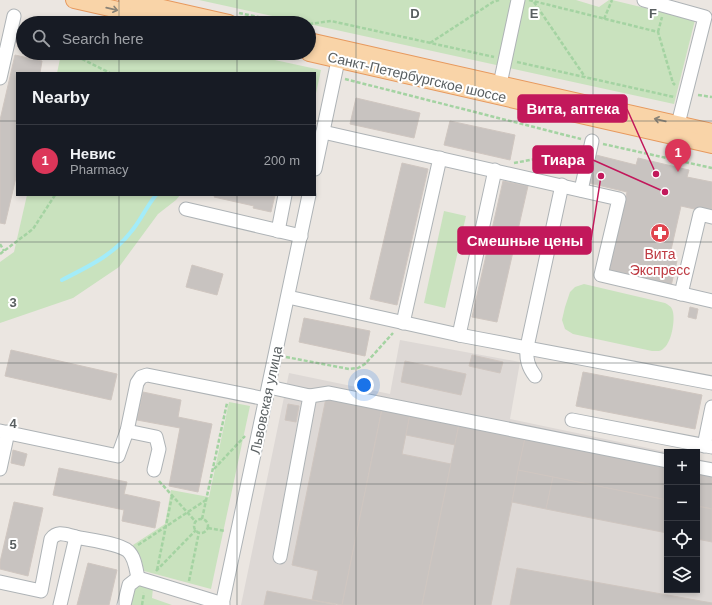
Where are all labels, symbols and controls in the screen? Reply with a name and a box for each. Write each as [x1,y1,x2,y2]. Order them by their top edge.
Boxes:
one-way arrow [105,5,118,13]
text: D [410,6,420,21]
text: E [530,6,539,21]
text: F [649,6,657,21]
search box [16,16,316,60]
icon: search [30,27,52,49]
text: Search here [62,30,144,47]
street label: Санкт-Петербургское шоссе [326,49,508,105]
text: Nearby [32,88,90,107]
callout: Вита, аптека [518,95,627,122]
text: Вита, аптека [526,100,620,117]
one-way arrow [654,116,667,124]
pin: 1 [665,139,691,172]
text: Невис [70,145,116,162]
callout: Тиара [533,146,593,173]
text: Тиара [541,151,585,168]
text: 1 [41,153,49,168]
text: 200 m [264,153,300,168]
text: Pharmacy [70,162,129,177]
pharmacy icon: Вита Экспресс [649,222,671,244]
callout: Смешные цены [458,227,591,254]
text: Смешные цены [467,232,583,249]
place label: Вита Экспресс [630,246,690,278]
text: 3 [9,295,17,310]
street label: Львовская улица [247,344,285,455]
your location [354,375,374,395]
text: 4 [9,416,17,431]
map controls [664,449,700,593]
button: + [664,449,700,485]
button: − [664,485,700,521]
button: locate [664,521,700,557]
text: 5 [9,537,17,552]
button: layers [664,557,700,593]

